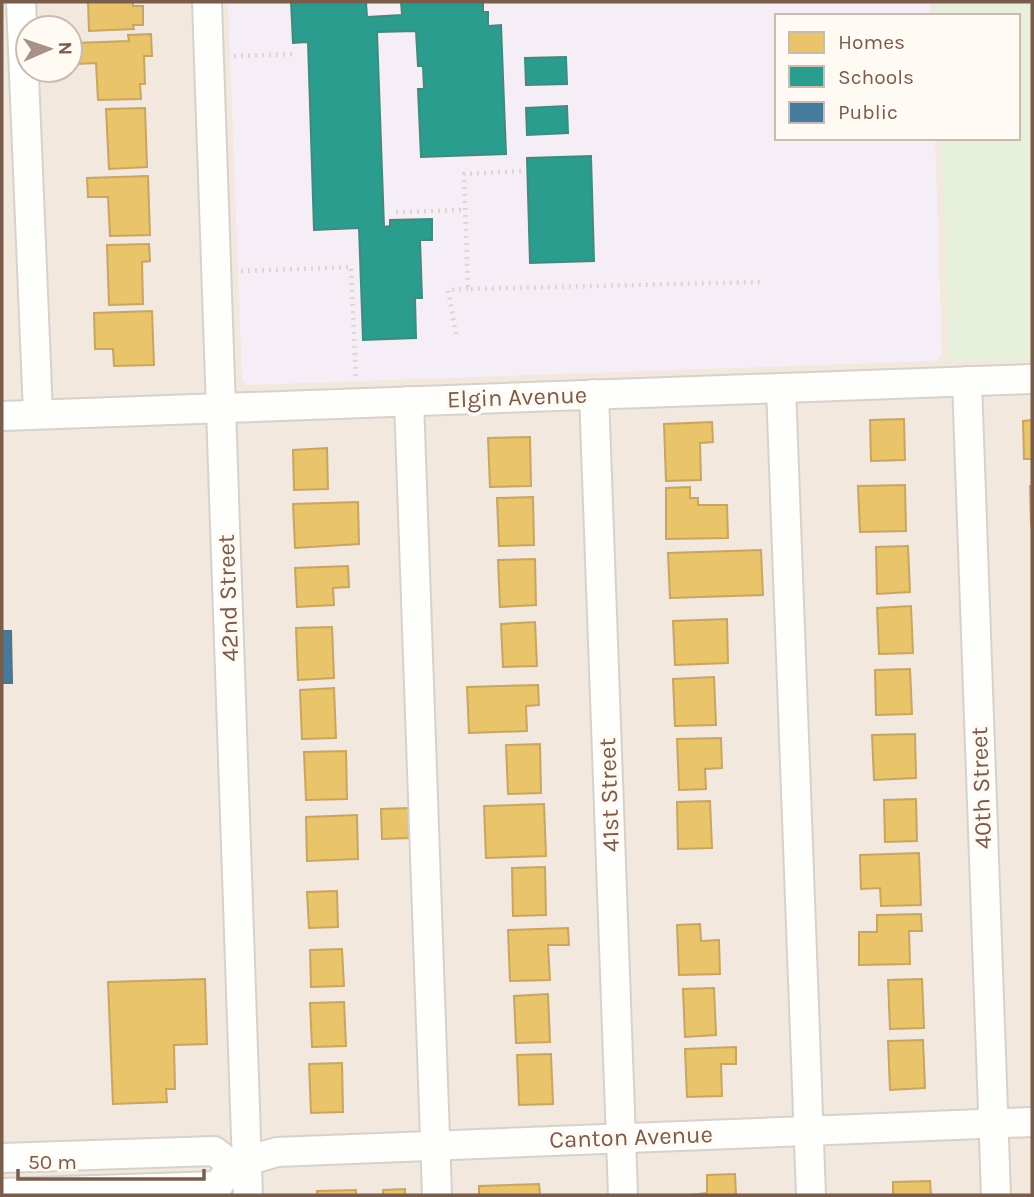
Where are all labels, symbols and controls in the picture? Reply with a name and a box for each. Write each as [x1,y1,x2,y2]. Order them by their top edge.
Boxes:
north arrow [14,14,84,84]
legend [775,14,1020,140]
text: Homes [838,30,905,54]
text: N [54,41,76,56]
text: Schools [838,65,914,89]
text: Public [838,100,898,124]
street label: Elgin Avenue [447,381,587,413]
street label: 42nd Street [212,534,244,662]
street label: 40th Street [965,726,997,850]
street label: 41st Street [593,737,625,853]
street label: Canton Avenue [549,1120,713,1154]
scale bar [18,1138,203,1182]
text: 50 m [28,1150,77,1174]

